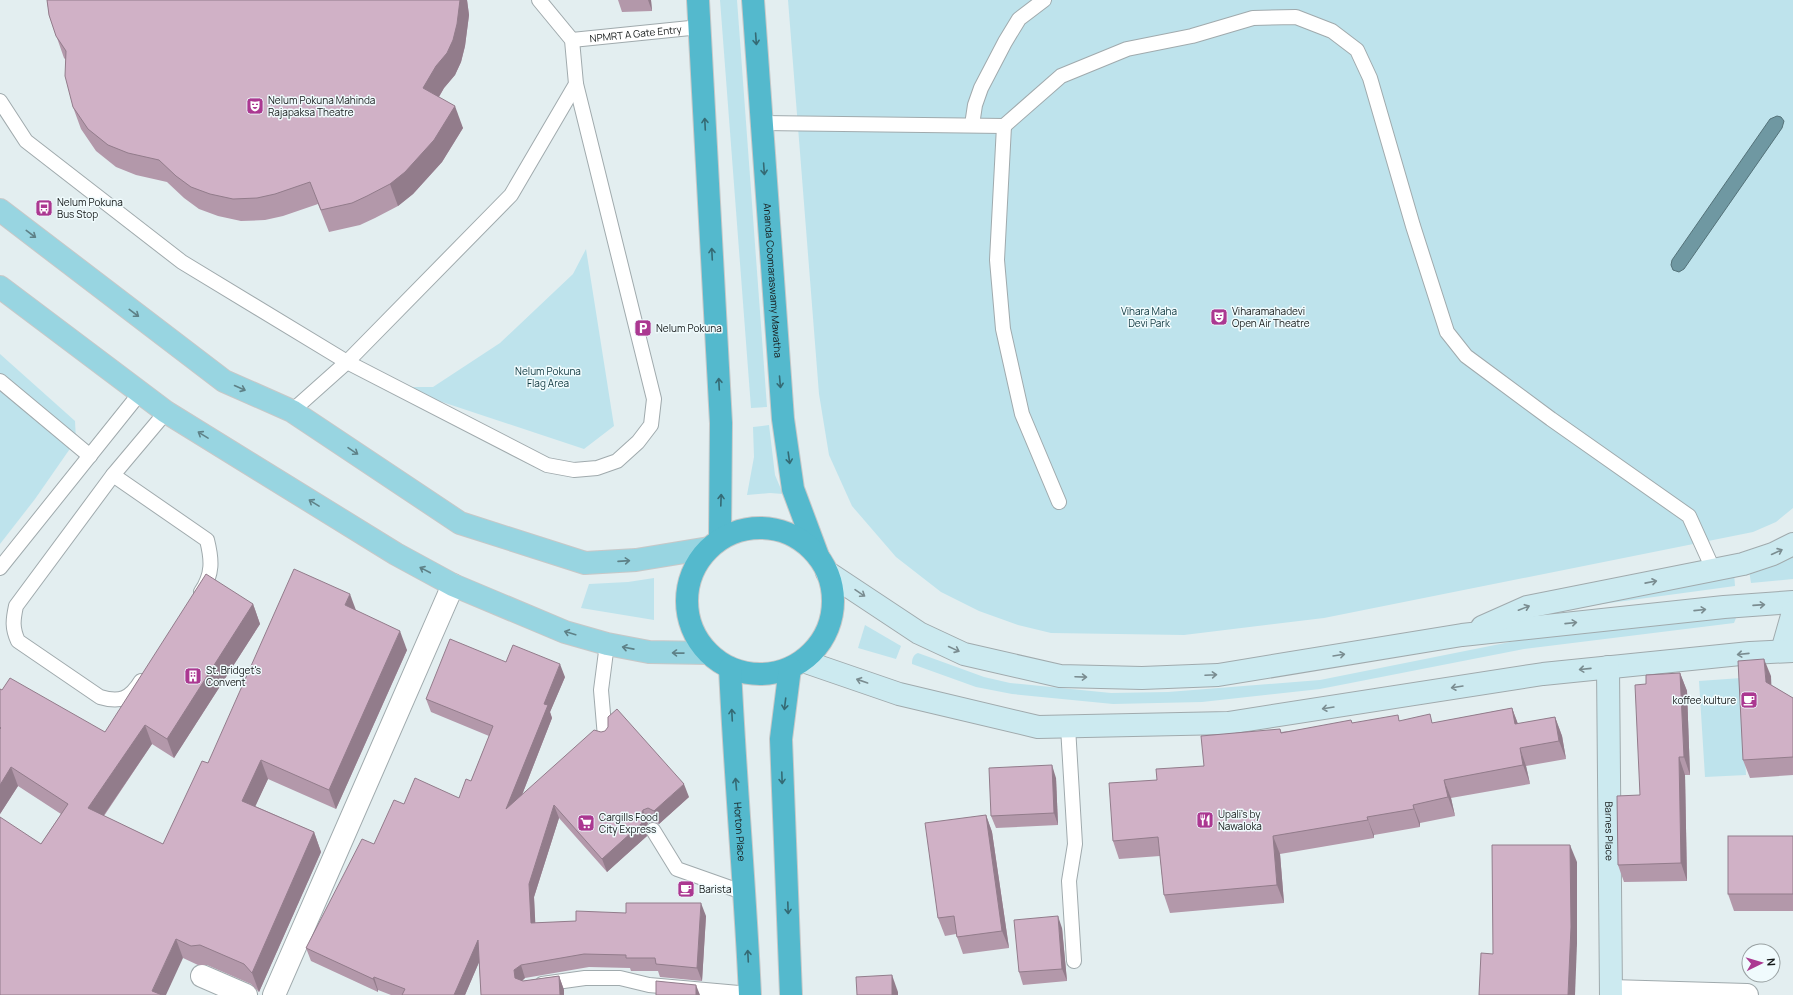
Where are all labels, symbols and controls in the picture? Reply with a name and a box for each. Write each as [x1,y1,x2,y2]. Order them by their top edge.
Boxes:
street label: NPMRT A Gate Entry [589,22,683,45]
one-way arrow [752,32,759,45]
place label: Nelum Pokuna Mahinda Rajapaksa Theatre [268,93,375,119]
theatre icon: Nelum Pokuna Mahinda Rajapaksa Theatre [245,96,265,116]
one-way arrow [701,118,708,131]
one-way arrow [761,162,768,175]
place label: Nelum Pokuna Bus Stop [57,195,123,221]
bus stop icon: Nelum Pokuna Bus Stop [34,198,54,218]
street label: Ananda Coomaraswamy Mawatha [761,202,786,358]
one-way arrow [25,230,36,238]
one-way arrow [708,248,715,261]
park label: Vihara Maha Devi Park [1121,304,1177,330]
place label: Viharamahadevi Open Air Theatre [1232,304,1310,330]
theatre icon: Viharamahadevi Open Air Theatre [1209,307,1229,327]
one-way arrow [129,309,140,317]
parking icon: Nelum Pokuna [633,318,653,338]
place label: Nelum Pokuna [656,321,722,335]
park label: Nelum Pokuna Flag Area [515,364,581,390]
one-way arrow [777,375,784,388]
one-way arrow [715,378,722,391]
one-way arrow [233,385,245,392]
one-way arrow [197,430,209,438]
one-way arrow [347,447,358,455]
one-way arrow [785,451,793,464]
one-way arrow [717,494,725,507]
one-way arrow [308,499,320,507]
one-way arrow [1771,548,1783,555]
one-way arrow [617,557,630,564]
one-way arrow [419,566,431,574]
one-way arrow [1644,577,1657,585]
one-way arrow [854,589,865,597]
one-way arrow [1752,601,1765,608]
one-way arrow [1517,604,1529,612]
one-way arrow [1693,606,1706,613]
one-way arrow [1564,620,1577,627]
one-way arrow [563,629,576,636]
one-way arrow [622,644,635,652]
one-way arrow [948,646,960,653]
one-way arrow [672,649,685,657]
one-way arrow [1737,650,1750,658]
one-way arrow [1332,651,1345,659]
place label: St. Bridget's Convent [206,663,261,689]
building icon: St. Bridget's Convent [183,666,203,686]
one-way arrow [1579,666,1592,673]
one-way arrow [1204,672,1217,679]
one-way arrow [1074,673,1087,680]
one-way arrow [856,677,869,684]
one-way arrow [1451,683,1464,691]
cafe icon: koffee kulture [1739,690,1759,710]
place label: koffee kulture [1673,693,1736,707]
one-way arrow [782,697,789,710]
one-way arrow [1322,704,1335,712]
one-way arrow [728,709,735,722]
one-way arrow [779,771,786,784]
one-way arrow [733,778,740,791]
street label: Barnes Place [1602,801,1617,861]
street label: Horton Place [731,802,749,862]
place label: Upali's by Nawaloka [1218,807,1262,833]
place label: Cargills Food City Express [599,810,658,836]
restaurant icon: Upali's by Nawaloka [1195,810,1215,830]
supermarket icon: Cargills Food City Express [576,813,596,833]
cafe icon: Barista [676,879,696,899]
place label: Barista [699,882,731,896]
one-way arrow [784,901,791,914]
north arrow [1741,943,1781,983]
one-way arrow [744,950,752,963]
text: N [1764,957,1779,967]

